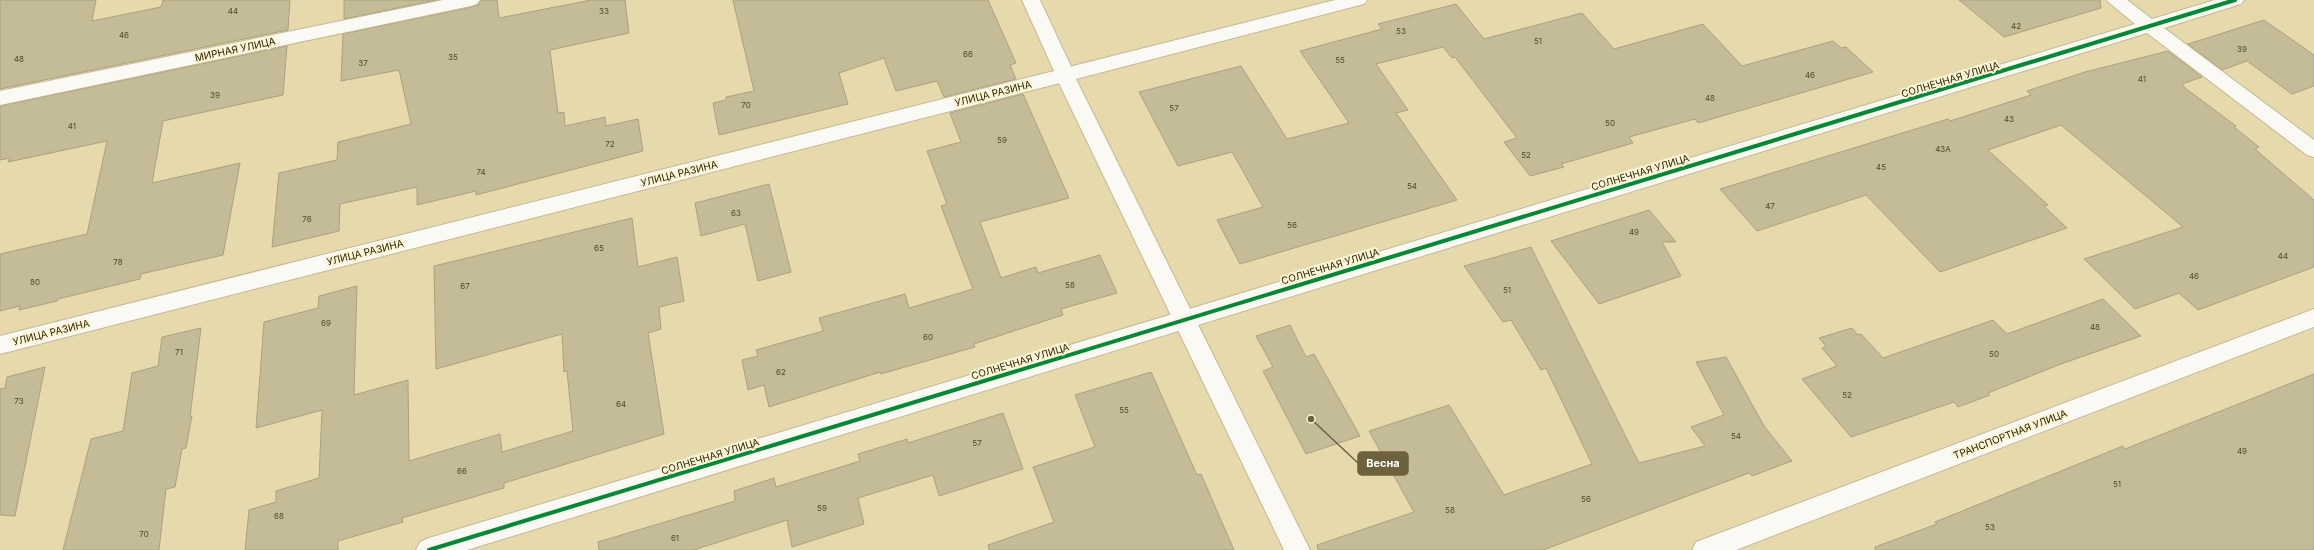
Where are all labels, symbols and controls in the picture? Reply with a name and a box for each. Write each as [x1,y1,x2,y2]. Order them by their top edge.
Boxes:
house number: 44 [228,6,238,16]
house number: 33 [599,6,609,16]
house number: 42 [2011,21,2021,31]
house number: 53 [1396,26,1406,36]
house number: 46 [119,30,129,40]
street label: МИРНАЯ УЛИЦА [194,35,276,63]
house number: 51 [1534,36,1542,46]
house number: 39 [2237,44,2247,54]
house number: 66 [963,49,973,59]
house number: 35 [448,52,458,62]
house number: 48 [14,54,24,64]
house number: 55 [1335,55,1345,65]
house number: 37 [358,58,368,68]
street label: СОЛНЕЧНАЯ УЛИЦА [1900,58,2001,100]
house number: 46 [1805,70,1815,80]
house number: 41 [2138,74,2146,84]
street label: УЛИЦА РАЗИНА [953,78,1033,108]
house number: 39 [210,90,220,100]
house number: 48 [1705,93,1715,103]
house number: 70 [741,100,751,110]
house number: 57 [1169,103,1179,113]
house number: 43 [2004,114,2014,124]
house number: 50 [1605,118,1615,128]
house number: 41 [68,121,76,131]
house number: 59 [997,135,1007,145]
house number: 72 [605,139,615,149]
house number: 43А [1935,144,1951,154]
house number: 52 [1521,150,1531,160]
street label: СОЛНЕЧНАЯ УЛИЦА [1590,151,1691,193]
street label: УЛИЦА РАЗИНА [639,158,719,188]
house number: 45 [1876,162,1886,172]
house number: 74 [476,167,486,177]
house number: 54 [1407,181,1417,191]
house number: 47 [1765,201,1775,211]
house number: 63 [731,208,741,218]
house number: 76 [302,214,312,224]
house number: 56 [1287,220,1297,230]
house number: 49 [1629,227,1639,237]
street label: УЛИЦА РАЗИНА [325,237,405,267]
house number: 65 [594,243,604,253]
street label: СОЛНЕЧНАЯ УЛИЦА [1280,245,1381,287]
house number: 44 [2278,251,2288,261]
house number: 78 [113,257,123,267]
house number: 46 [2189,271,2199,281]
house number: 80 [30,277,40,287]
house number: 58 [1065,280,1075,290]
house number: 67 [460,281,470,291]
house number: 51 [1503,285,1511,295]
street label: УЛИЦА РАЗИНА [11,317,91,347]
house number: 69 [321,318,331,328]
house number: 48 [2090,322,2100,332]
house number: 60 [923,332,933,342]
street label: СОЛНЕЧНАЯ УЛИЦА [970,340,1071,382]
house number: 71 [175,347,183,357]
house number: 50 [1989,349,1999,359]
house number: 62 [776,367,786,377]
house number: 52 [1842,390,1852,400]
house number: 73 [14,396,24,406]
house number: 64 [616,399,626,409]
house number: 55 [1119,405,1129,415]
street label: ТРАНСПОРТНАЯ УЛИЦА [1952,407,2069,461]
house number: 54 [1731,431,1741,441]
street label: СОЛНЕЧНАЯ УЛИЦА [660,435,761,477]
house number: 57 [972,438,982,448]
house number: 49 [2237,446,2247,456]
callout: Весна [1358,452,1408,475]
text: Весна [1366,456,1400,470]
house number: 66 [457,466,467,476]
house number: 51 [2113,479,2121,489]
house number: 56 [1581,494,1591,504]
house number: 59 [817,503,827,513]
house number: 58 [1445,505,1455,515]
house number: 68 [274,511,284,521]
house number: 53 [1985,522,1995,532]
house number: 70 [139,529,149,539]
house number: 61 [671,533,679,543]

